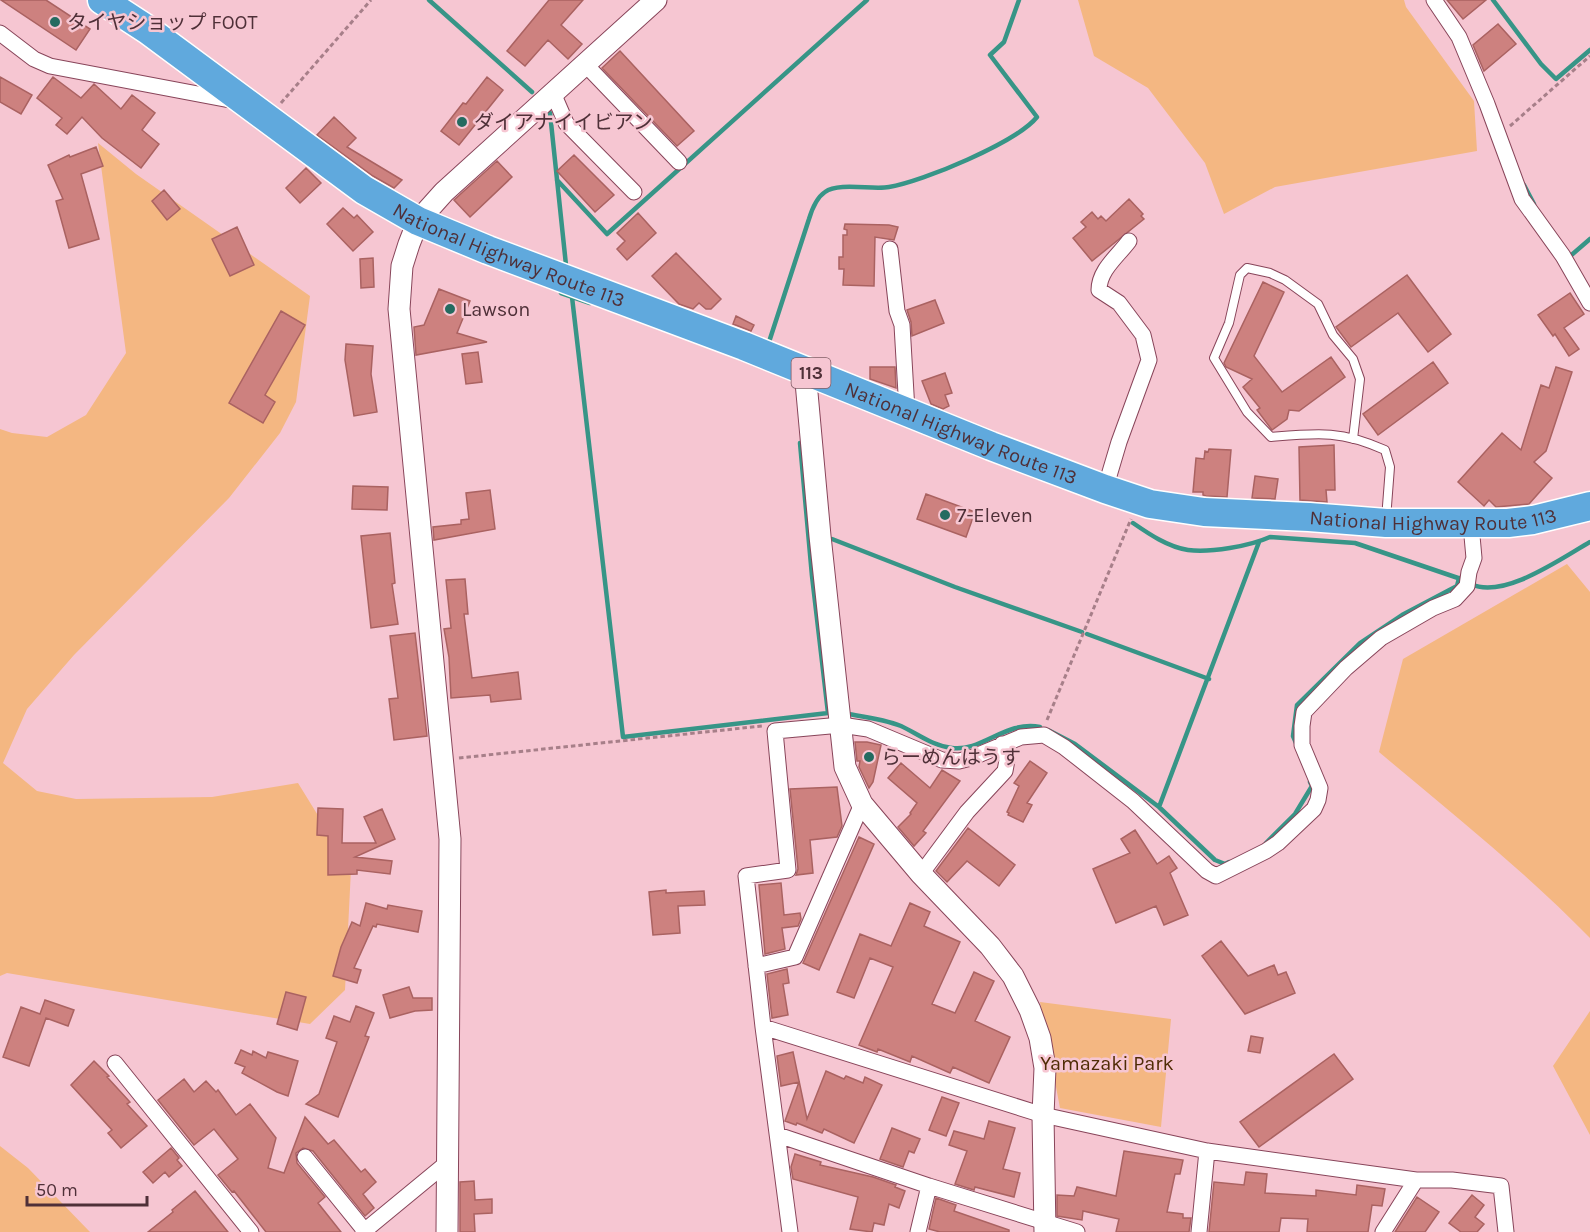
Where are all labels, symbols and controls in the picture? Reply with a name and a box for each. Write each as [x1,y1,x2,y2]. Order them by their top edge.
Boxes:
place label: タイヤショップ FOOT [67,11,257,34]
marker: タイヤショップ FOOT [48,15,62,29]
place label: ダイアナイイビアン [474,111,653,134]
marker: ダイアナイイビアン [455,115,469,129]
street label: National Highway Route 113 [389,198,628,312]
place label: Lawson [462,298,530,321]
marker: Lawson [443,302,457,316]
road number: 113 [792,358,830,388]
street label: National Highway Route 113 [842,377,1080,489]
street label: National Highway Route 113 [1309,503,1559,535]
place label: 7-Eleven [957,504,1033,527]
marker: 7-Eleven [938,508,952,522]
place label: らーめんはうす [881,746,1021,769]
marker: らーめんはうす [862,750,876,764]
park label: Yamazaki Park [1040,1052,1174,1075]
scale bar [27,1169,147,1207]
text: 50 m [36,1179,78,1201]

